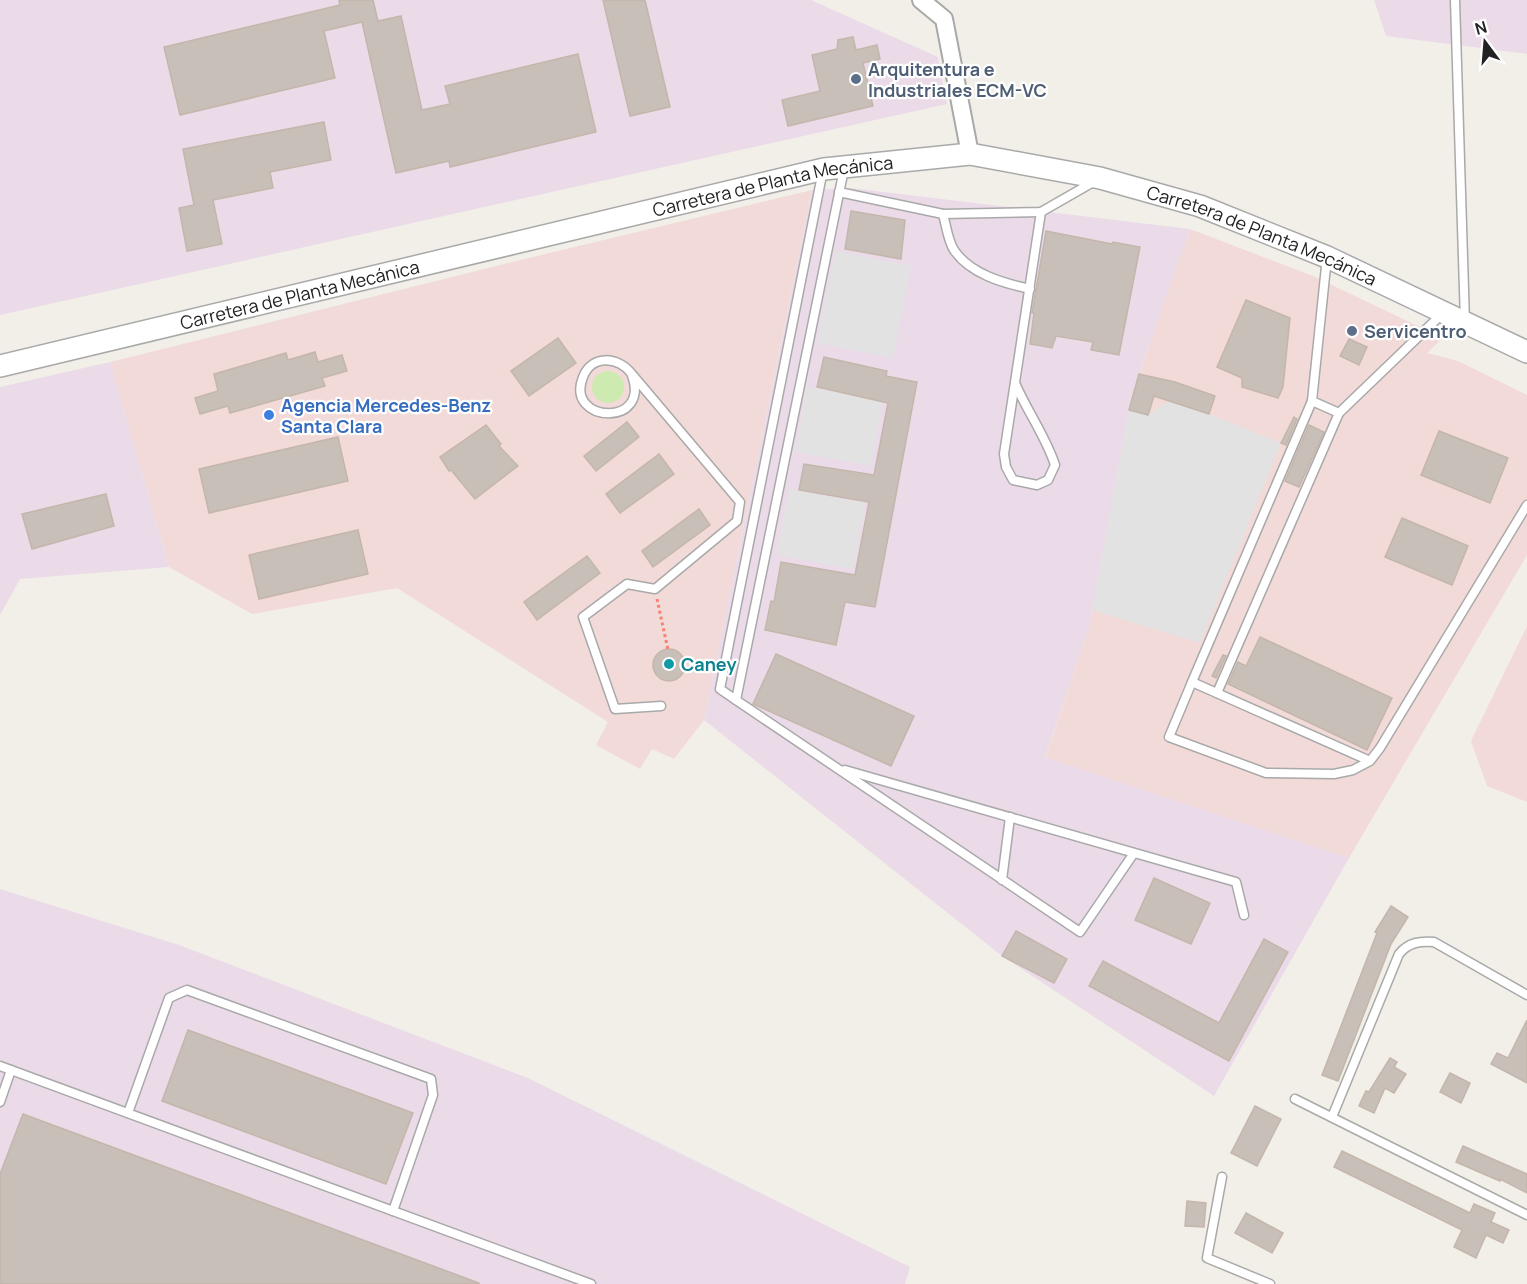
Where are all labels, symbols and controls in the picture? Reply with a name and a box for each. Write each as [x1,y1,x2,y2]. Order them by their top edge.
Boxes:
north arrow [1455,12,1515,72]
text: N [1472,15,1489,40]
place label: Arquitentura e Industriales ECM-VC [868,57,1047,102]
marker: Arquitentura e Industriales ECM-VC [849,72,863,86]
street label: Carretera de Planta Mecánica [650,150,894,222]
street label: Carretera de Planta Mecánica [1144,180,1381,291]
street label: Carretera de Planta Mecánica [178,254,422,335]
place label: Servicentro [1364,319,1467,343]
marker: Servicentro [1345,324,1359,338]
place label: Agencia Mercedes-Benz Santa Clara [281,393,491,438]
marker: Agencia Mercedes-Benz Santa Clara [262,408,276,422]
place label: Caney [681,652,737,676]
marker: Caney [662,657,676,671]

